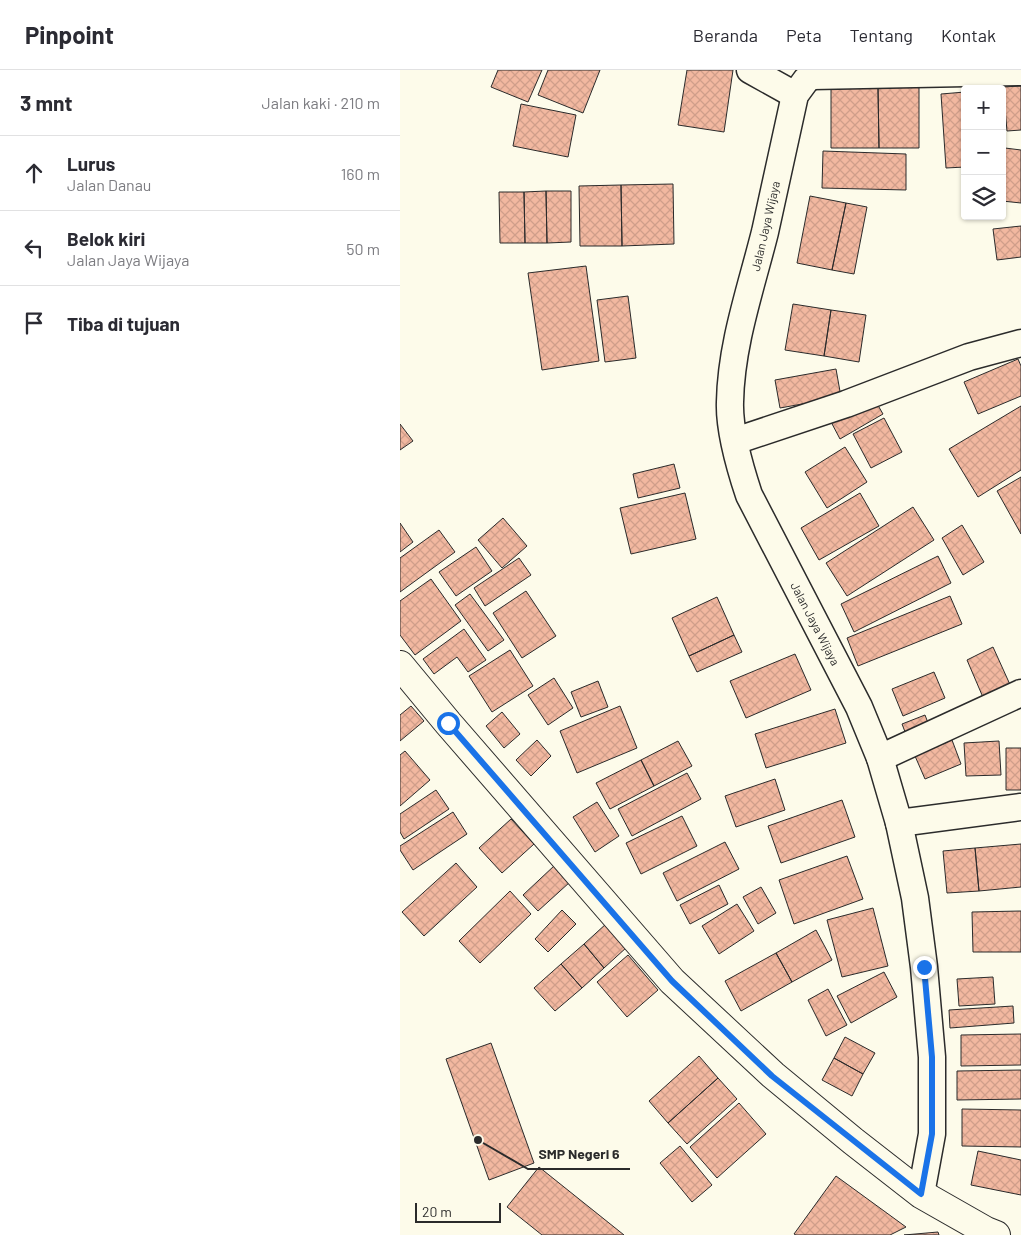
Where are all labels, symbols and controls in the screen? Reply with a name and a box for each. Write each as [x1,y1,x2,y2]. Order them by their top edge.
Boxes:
text: Pinpoint [25,20,114,49]
text: Beranda [693,24,758,46]
text: Peta [786,24,822,46]
text: Tentang [850,24,913,46]
text: Kontak [941,24,996,46]
map controls [961,85,1006,220]
button: + [961,85,1006,130]
text: 3 mnt [20,90,73,115]
text: Jalan kaki · 210 m [262,93,380,112]
button: − [961,130,1006,175]
text: Lurus [67,152,115,175]
icon: ahead [20,159,48,187]
text: 160 m [341,164,380,183]
text: Jalan Danau [67,175,151,194]
button: layers [961,175,1006,220]
street label: Jalan Jaya Wijaya [748,180,782,272]
text: Belok kiri [67,227,145,250]
icon: left [20,234,48,262]
text: 50 m [346,239,380,258]
text: Jalan Jaya Wijaya [67,250,189,269]
icon: arrive [20,309,48,337]
text: Tiba di tujuan [67,312,180,335]
street label: Jalan Jaya Wijaya [788,579,843,668]
route start [437,712,460,735]
route end [913,956,936,979]
callout: SMP Negeri 6 [528,1140,630,1169]
text: SMP Negeri 6 [538,1145,620,1162]
scale bar [415,1200,501,1223]
text: 20 m [422,1203,452,1220]

